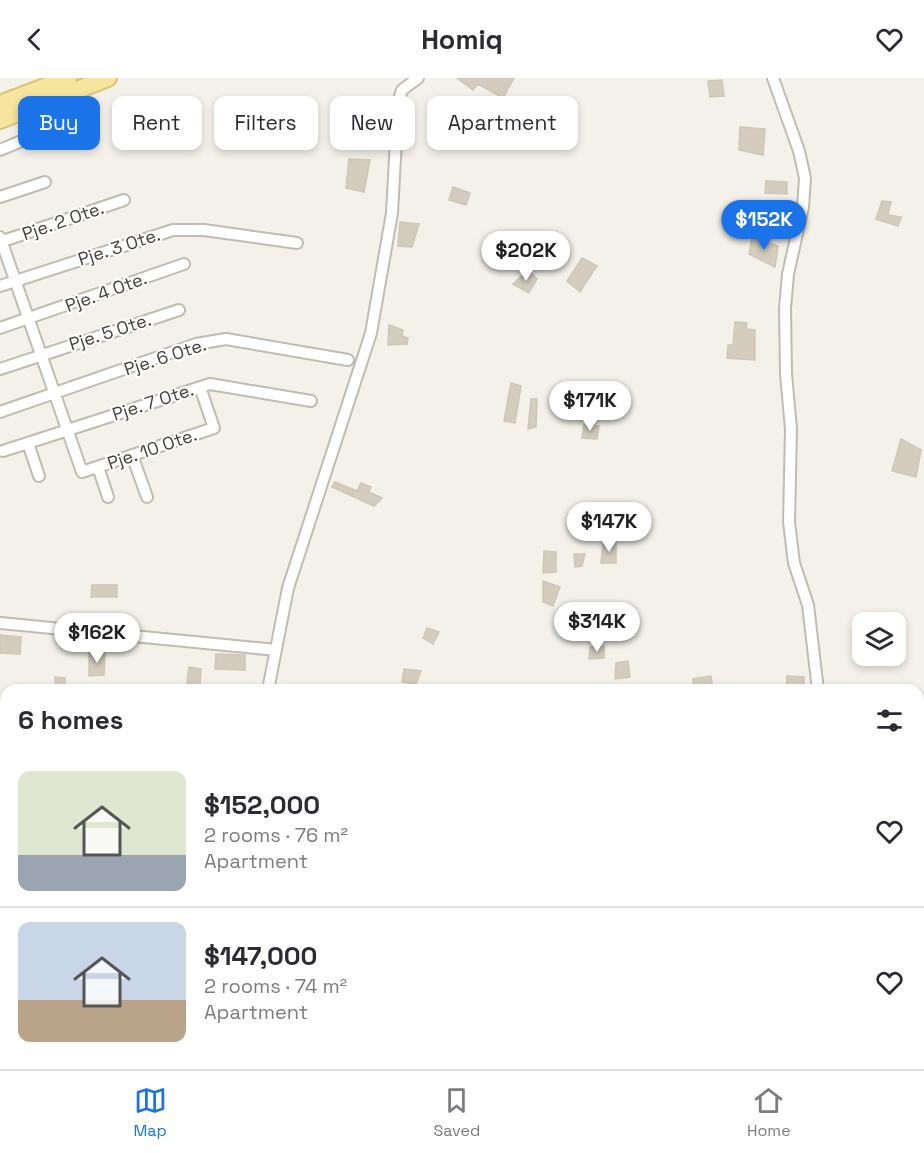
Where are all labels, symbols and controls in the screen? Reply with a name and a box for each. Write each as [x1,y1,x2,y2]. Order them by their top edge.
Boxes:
text: Homiq [421,22,503,57]
icon: back [18,23,51,56]
icon: heart [873,23,906,56]
chip: Buy [18,96,100,150]
chip: Rent [112,96,202,150]
chip: Filters [214,96,318,150]
chip: New [330,96,415,150]
chip: Apartment [427,96,578,150]
street label: Pje. 2 Ote. [19,196,107,245]
pin: $152K [722,200,806,251]
text: $152K [735,206,793,232]
street label: Pje. 3 Ote. [75,222,163,271]
pin: $202K [484,231,568,282]
text: $202K [495,237,557,263]
street label: Pje. 4 Ote. [62,266,150,317]
street label: Pje. 5 Ote. [66,307,154,356]
street label: Pje. 6 Ote. [121,332,209,381]
street label: Pje. 7 Ote. [109,378,196,425]
pin: $171K [548,381,632,432]
text: $171K [563,387,617,413]
street label: Pje. 10 Ote. [104,422,200,475]
pin: $147K [567,502,651,553]
text: $147K [581,508,637,534]
pin: $314K [555,602,639,653]
text: $314K [568,608,626,634]
map controls [852,612,906,666]
button: layers [852,612,906,666]
pin: $162K [55,613,139,664]
text: $162K [68,619,126,645]
text: 6 homes [18,703,123,737]
icon: filters [873,704,906,737]
text: $152,000 [204,788,320,822]
icon: home [66,795,138,867]
icon: heart [873,815,906,848]
text: 2 rooms · 76 m² [204,822,348,848]
text: Apartment [204,848,308,874]
text: $147,000 [204,939,317,973]
icon: home [66,946,138,1018]
icon: heart [873,966,906,999]
text: 2 rooms · 74 m² [204,973,347,999]
text: Apartment [204,999,308,1025]
tab: Map [133,1084,167,1141]
tab: Saved [434,1084,480,1141]
tab: Home [747,1084,791,1141]

